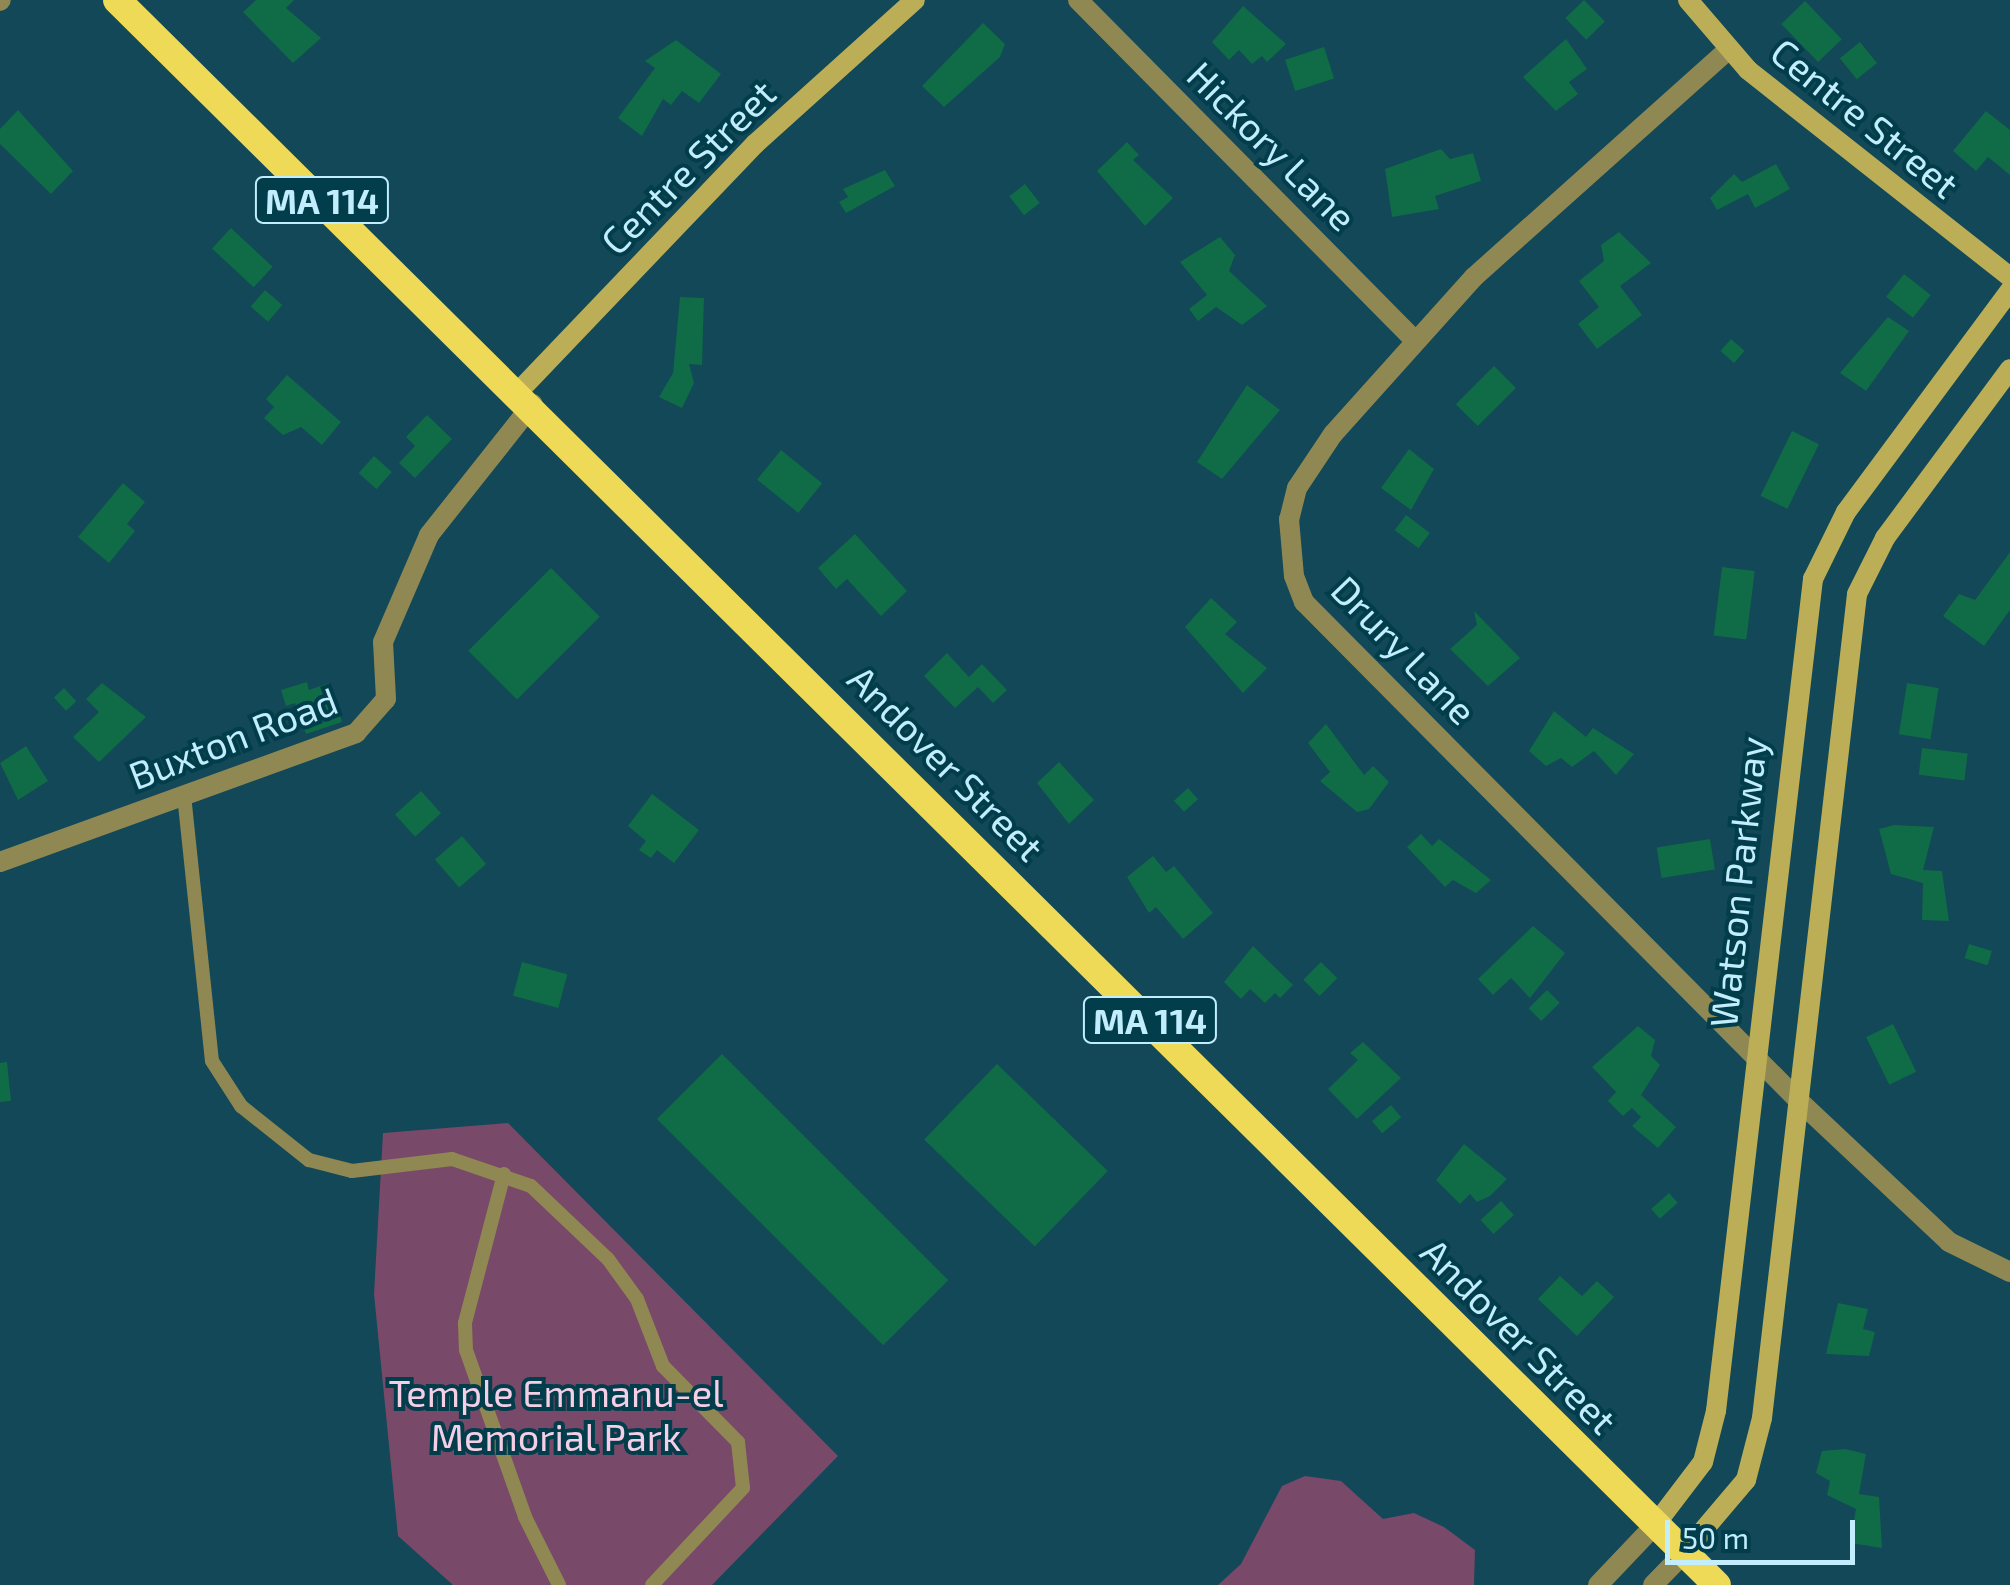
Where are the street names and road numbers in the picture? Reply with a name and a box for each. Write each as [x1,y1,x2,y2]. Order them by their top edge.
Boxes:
street label: Centre Street [1762,29,1968,207]
street label: Hickory Lane [1178,52,1366,240]
street label: Centre Street [591,70,785,264]
road number: MA 114 [255,170,390,230]
street label: Drury Lane [1322,566,1486,734]
street label: Andover Street [838,655,1054,871]
street label: Buxton Road [122,677,344,799]
street label: Watson Parkway [1700,734,1776,1030]
road number: MA 114 [1082,990,1218,1050]
street label: Andover Street [1411,1228,1627,1444]

